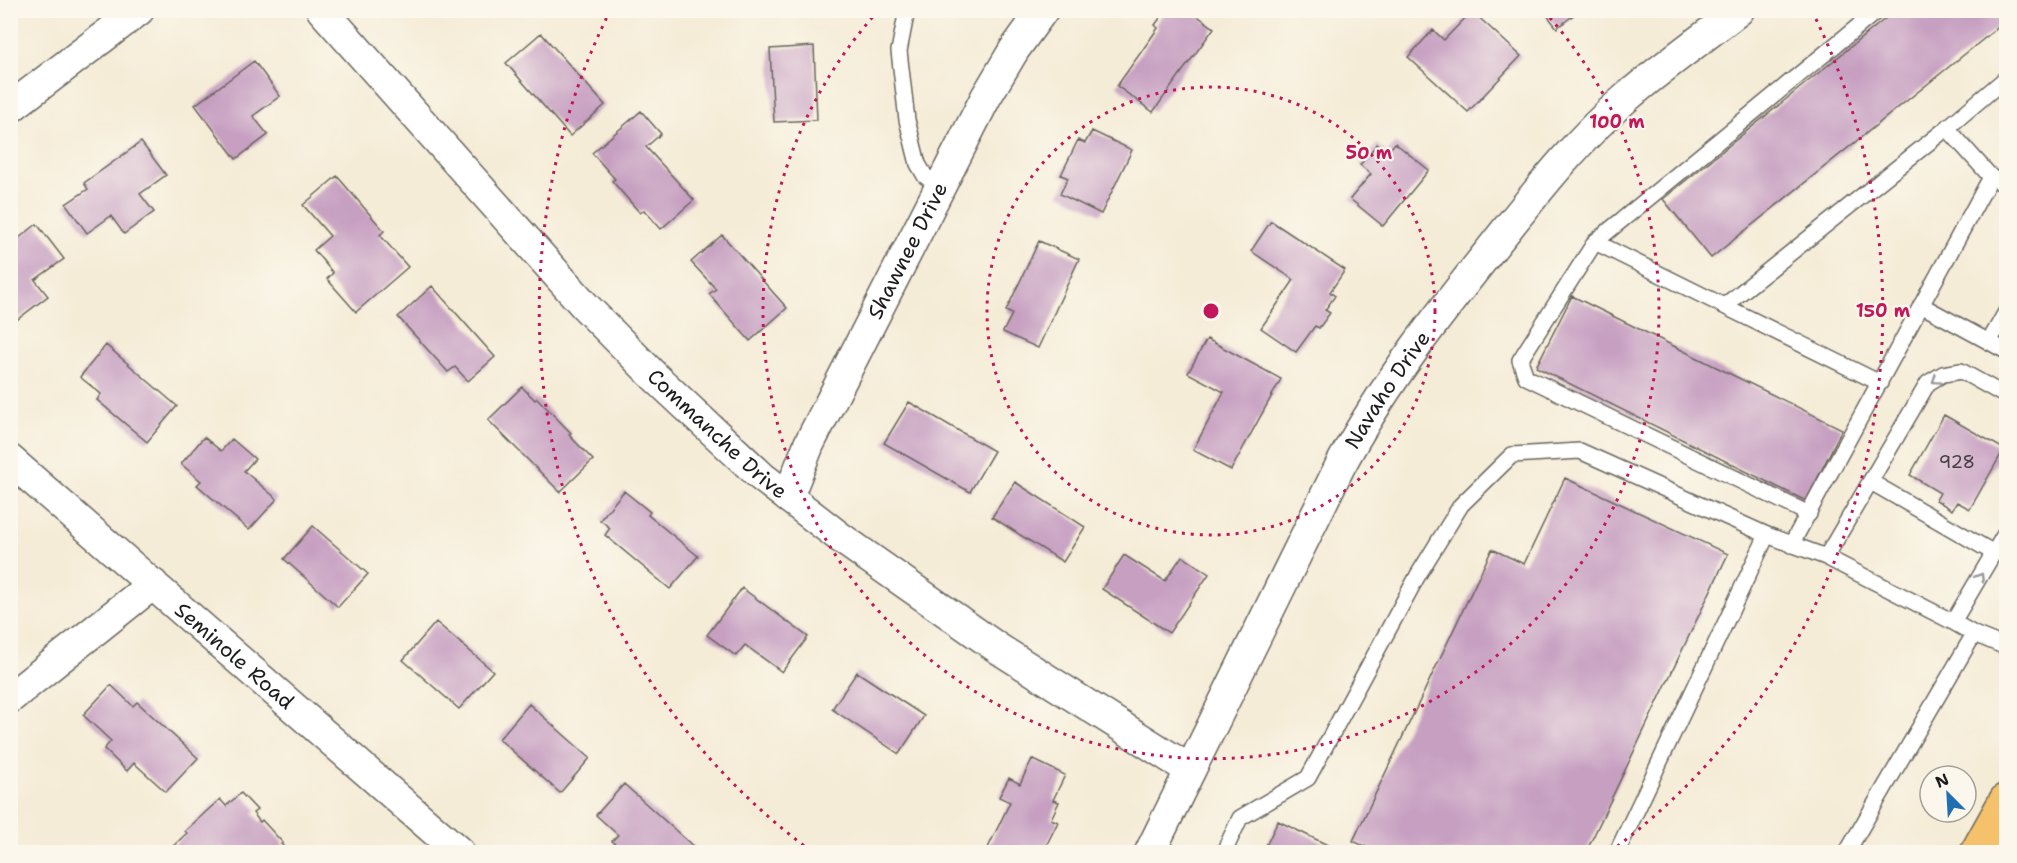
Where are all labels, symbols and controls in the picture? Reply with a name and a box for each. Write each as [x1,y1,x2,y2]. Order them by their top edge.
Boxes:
text: 100 m [1589,110,1645,134]
text: 50 m [1346,141,1393,165]
street label: Shawnee Drive [861,177,954,324]
text: 150 m [1856,299,1911,323]
centre of rings [1201,301,1221,321]
street label: Navaho Drive [1338,325,1437,454]
street label: Commanche Drive [641,363,793,505]
one-way arrow [1931,373,1942,384]
house number: 928 [1939,450,1975,474]
one-way arrow [1973,573,1985,583]
street label: Seminole Road [169,596,300,716]
north arrow [1918,764,1978,824]
text: N [1932,769,1952,793]

